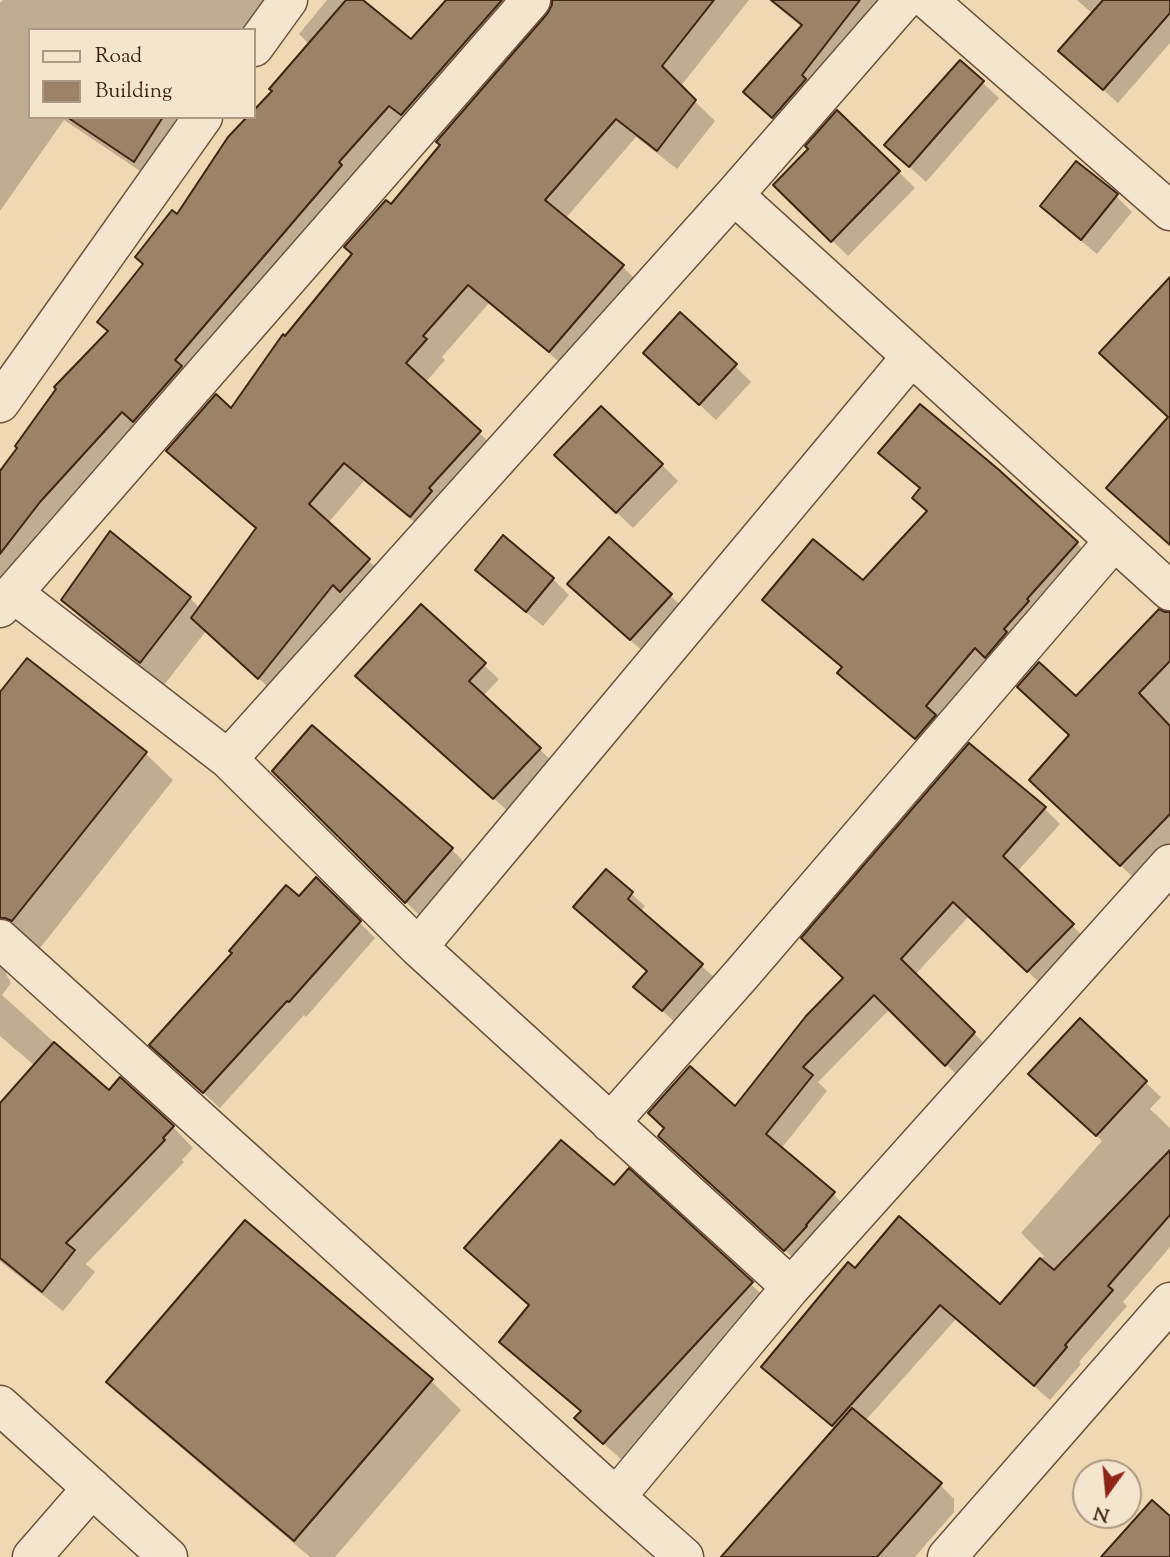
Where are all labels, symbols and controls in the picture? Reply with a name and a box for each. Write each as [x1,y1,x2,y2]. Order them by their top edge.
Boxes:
legend [28,28,256,119]
text: Road [95,42,142,72]
text: Building [95,77,172,107]
north arrow [1072,1459,1142,1529]
text: N [1091,1498,1113,1528]

